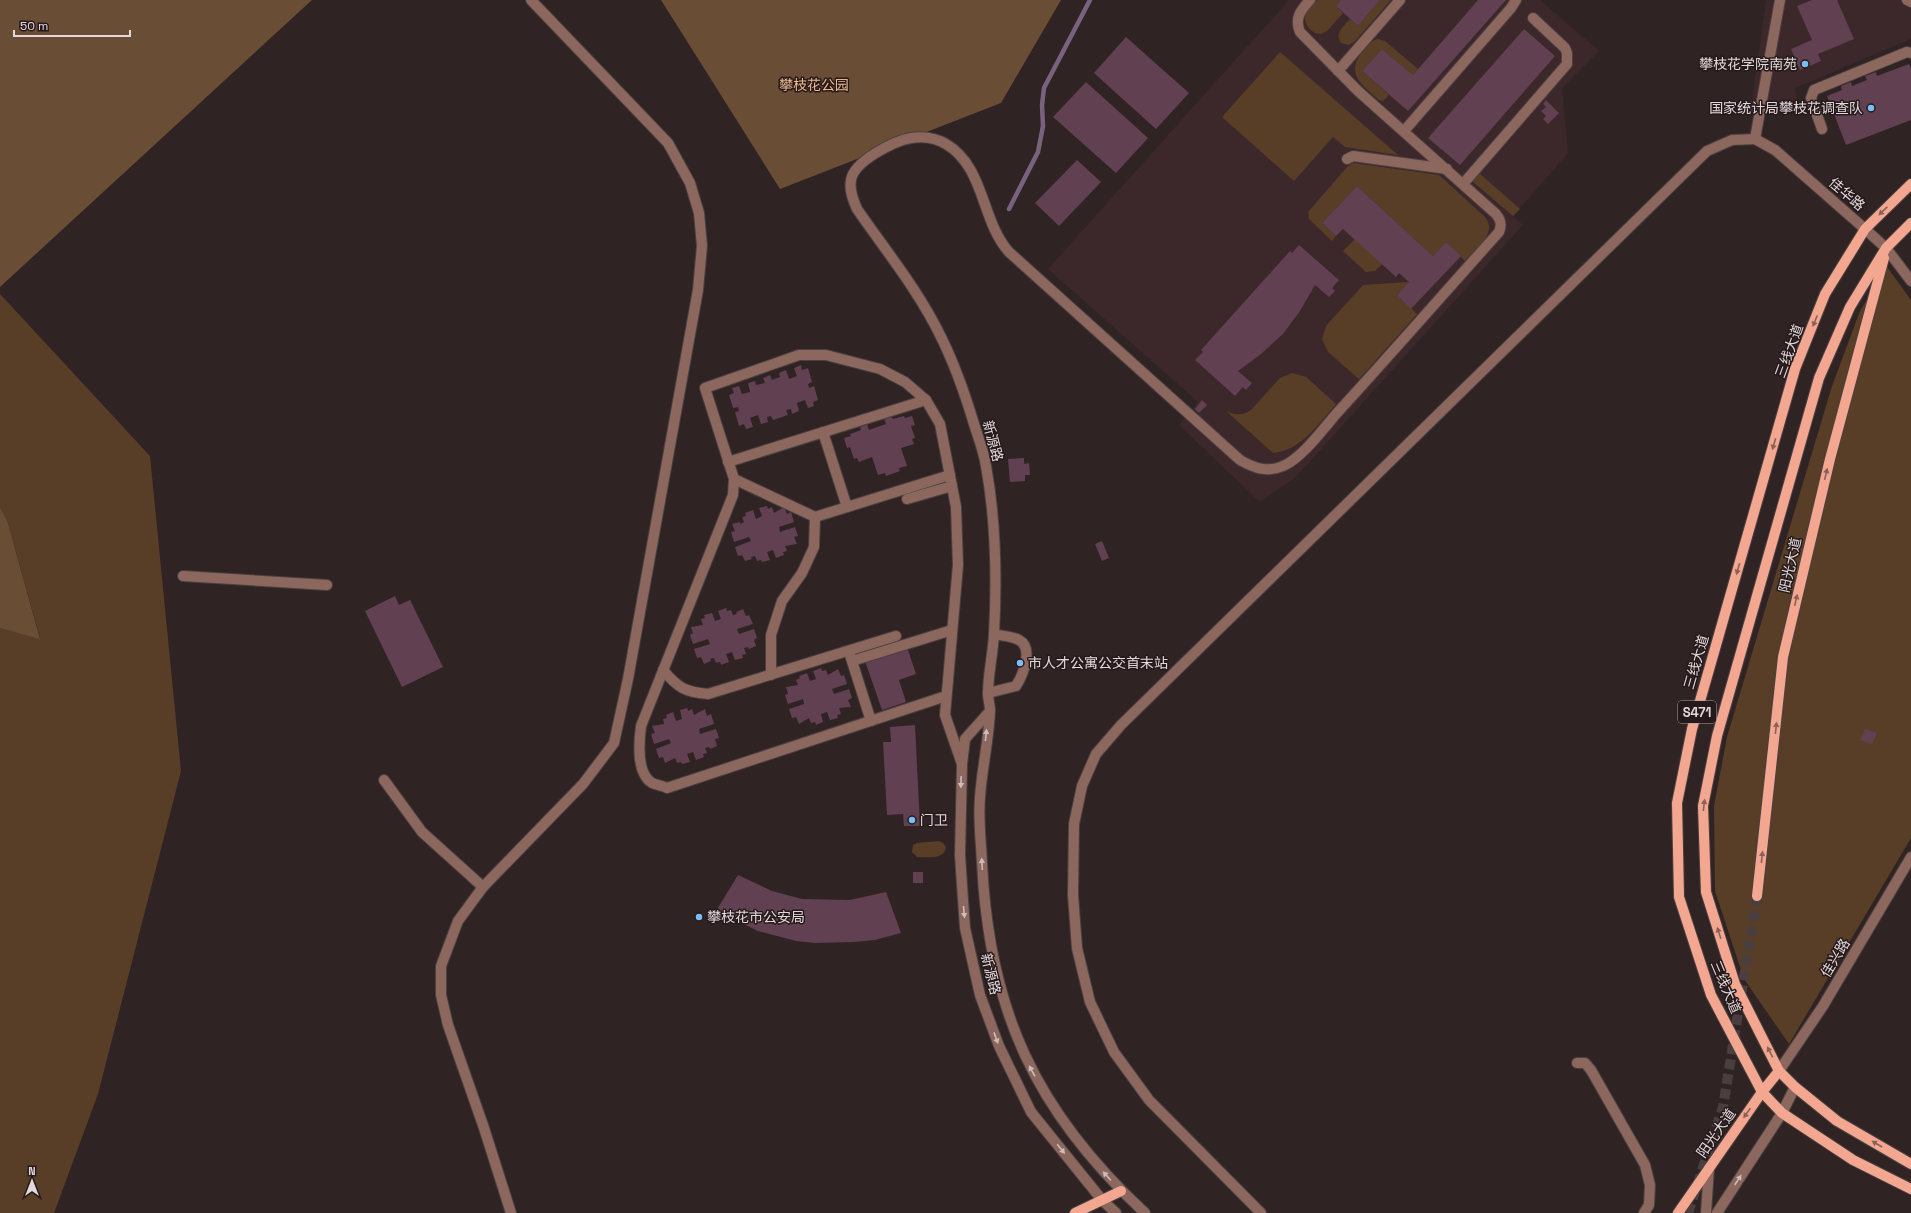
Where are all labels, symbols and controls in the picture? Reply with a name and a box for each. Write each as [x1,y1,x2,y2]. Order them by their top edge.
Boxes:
scale bar [14,12,130,38]
text: 50 m [20,18,48,34]
place label: 攀枝花学院南苑 [1699,55,1797,73]
marker: 攀枝花学院南苑 [1800,59,1810,69]
park label: 攀枝花公园 [779,76,849,94]
place label: 国家统计局攀枝花调查队 [1709,99,1863,117]
marker: 国家统计局攀枝花调查队 [1866,103,1876,113]
street label: 佳华路 [1825,173,1869,215]
one-way arrow [1878,207,1888,216]
one-way arrow [1811,315,1817,327]
street label: 三线大道 [1771,322,1807,380]
street label: 新源路 [979,418,1007,464]
one-way arrow [1771,438,1777,450]
one-way arrow [1823,467,1829,479]
street label: 阳光大道 [1775,536,1805,594]
one-way arrow [1735,563,1741,575]
one-way arrow [1794,594,1800,606]
street label: 三线大道 [1680,633,1712,691]
place label: 市人才公寓公交首末站 [1028,654,1168,672]
marker: 市人才公寓公交首末站 [1015,658,1025,668]
road number: S471 [1678,701,1716,723]
one-way arrow [1772,722,1779,734]
one-way arrow [983,729,990,741]
one-way arrow [958,776,965,788]
one-way arrow [1700,799,1707,811]
place label: 门卫 [920,811,948,829]
marker: 门卫 [907,815,917,825]
one-way arrow [1758,851,1765,863]
one-way arrow [979,858,986,870]
one-way arrow [961,906,967,918]
place label: 攀枝花市公安局 [707,908,805,926]
marker: 攀枝花市公安局 [694,912,704,922]
one-way arrow [1716,926,1722,938]
street label: 佳兴路 [1816,935,1854,981]
street label: 新源路 [977,951,1005,997]
street label: 三线大道 [1707,958,1745,1016]
one-way arrow [993,1032,999,1044]
one-way arrow [1766,1046,1773,1058]
one-way arrow [1029,1065,1035,1076]
street label: 阳光大道 [1693,1105,1739,1161]
one-way arrow [1743,1108,1751,1119]
one-way arrow [1871,1141,1883,1148]
one-way arrow [1056,1144,1065,1155]
north arrow [12,1161,52,1201]
text: N [28,1164,36,1178]
one-way arrow [1103,1171,1112,1181]
one-way arrow [1735,1175,1742,1186]

